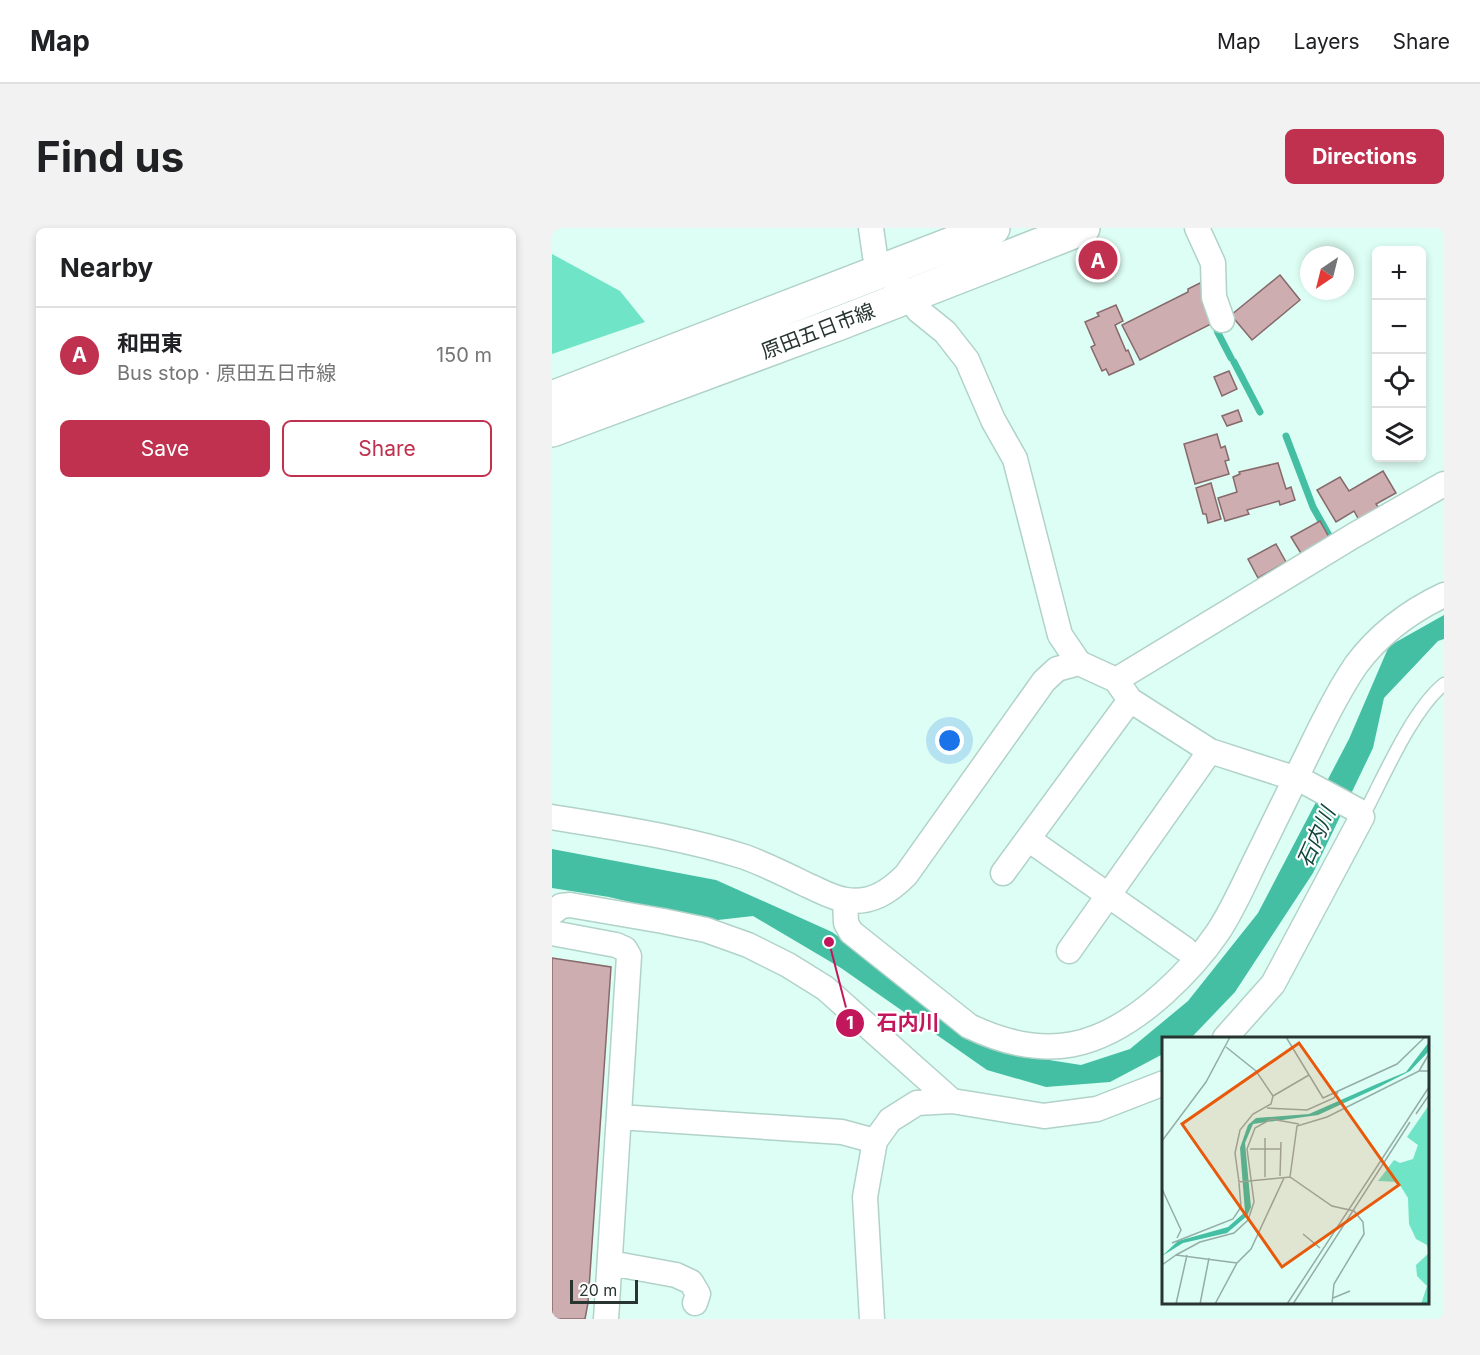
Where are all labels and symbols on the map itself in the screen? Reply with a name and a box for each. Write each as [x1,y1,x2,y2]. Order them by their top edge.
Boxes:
pin: A [1078,237,1118,282]
north arrow [1300,246,1354,300]
street label: 原田五日市線 [758,298,878,364]
your location [935,726,964,755]
water label: 石内川 [1292,801,1341,871]
callout: 石内川 [835,1003,952,1042]
text: 石内川 [877,1010,940,1035]
text: 1 [846,1012,854,1033]
inset map [1162,1037,1429,1304]
scale bar [570,1277,638,1304]

